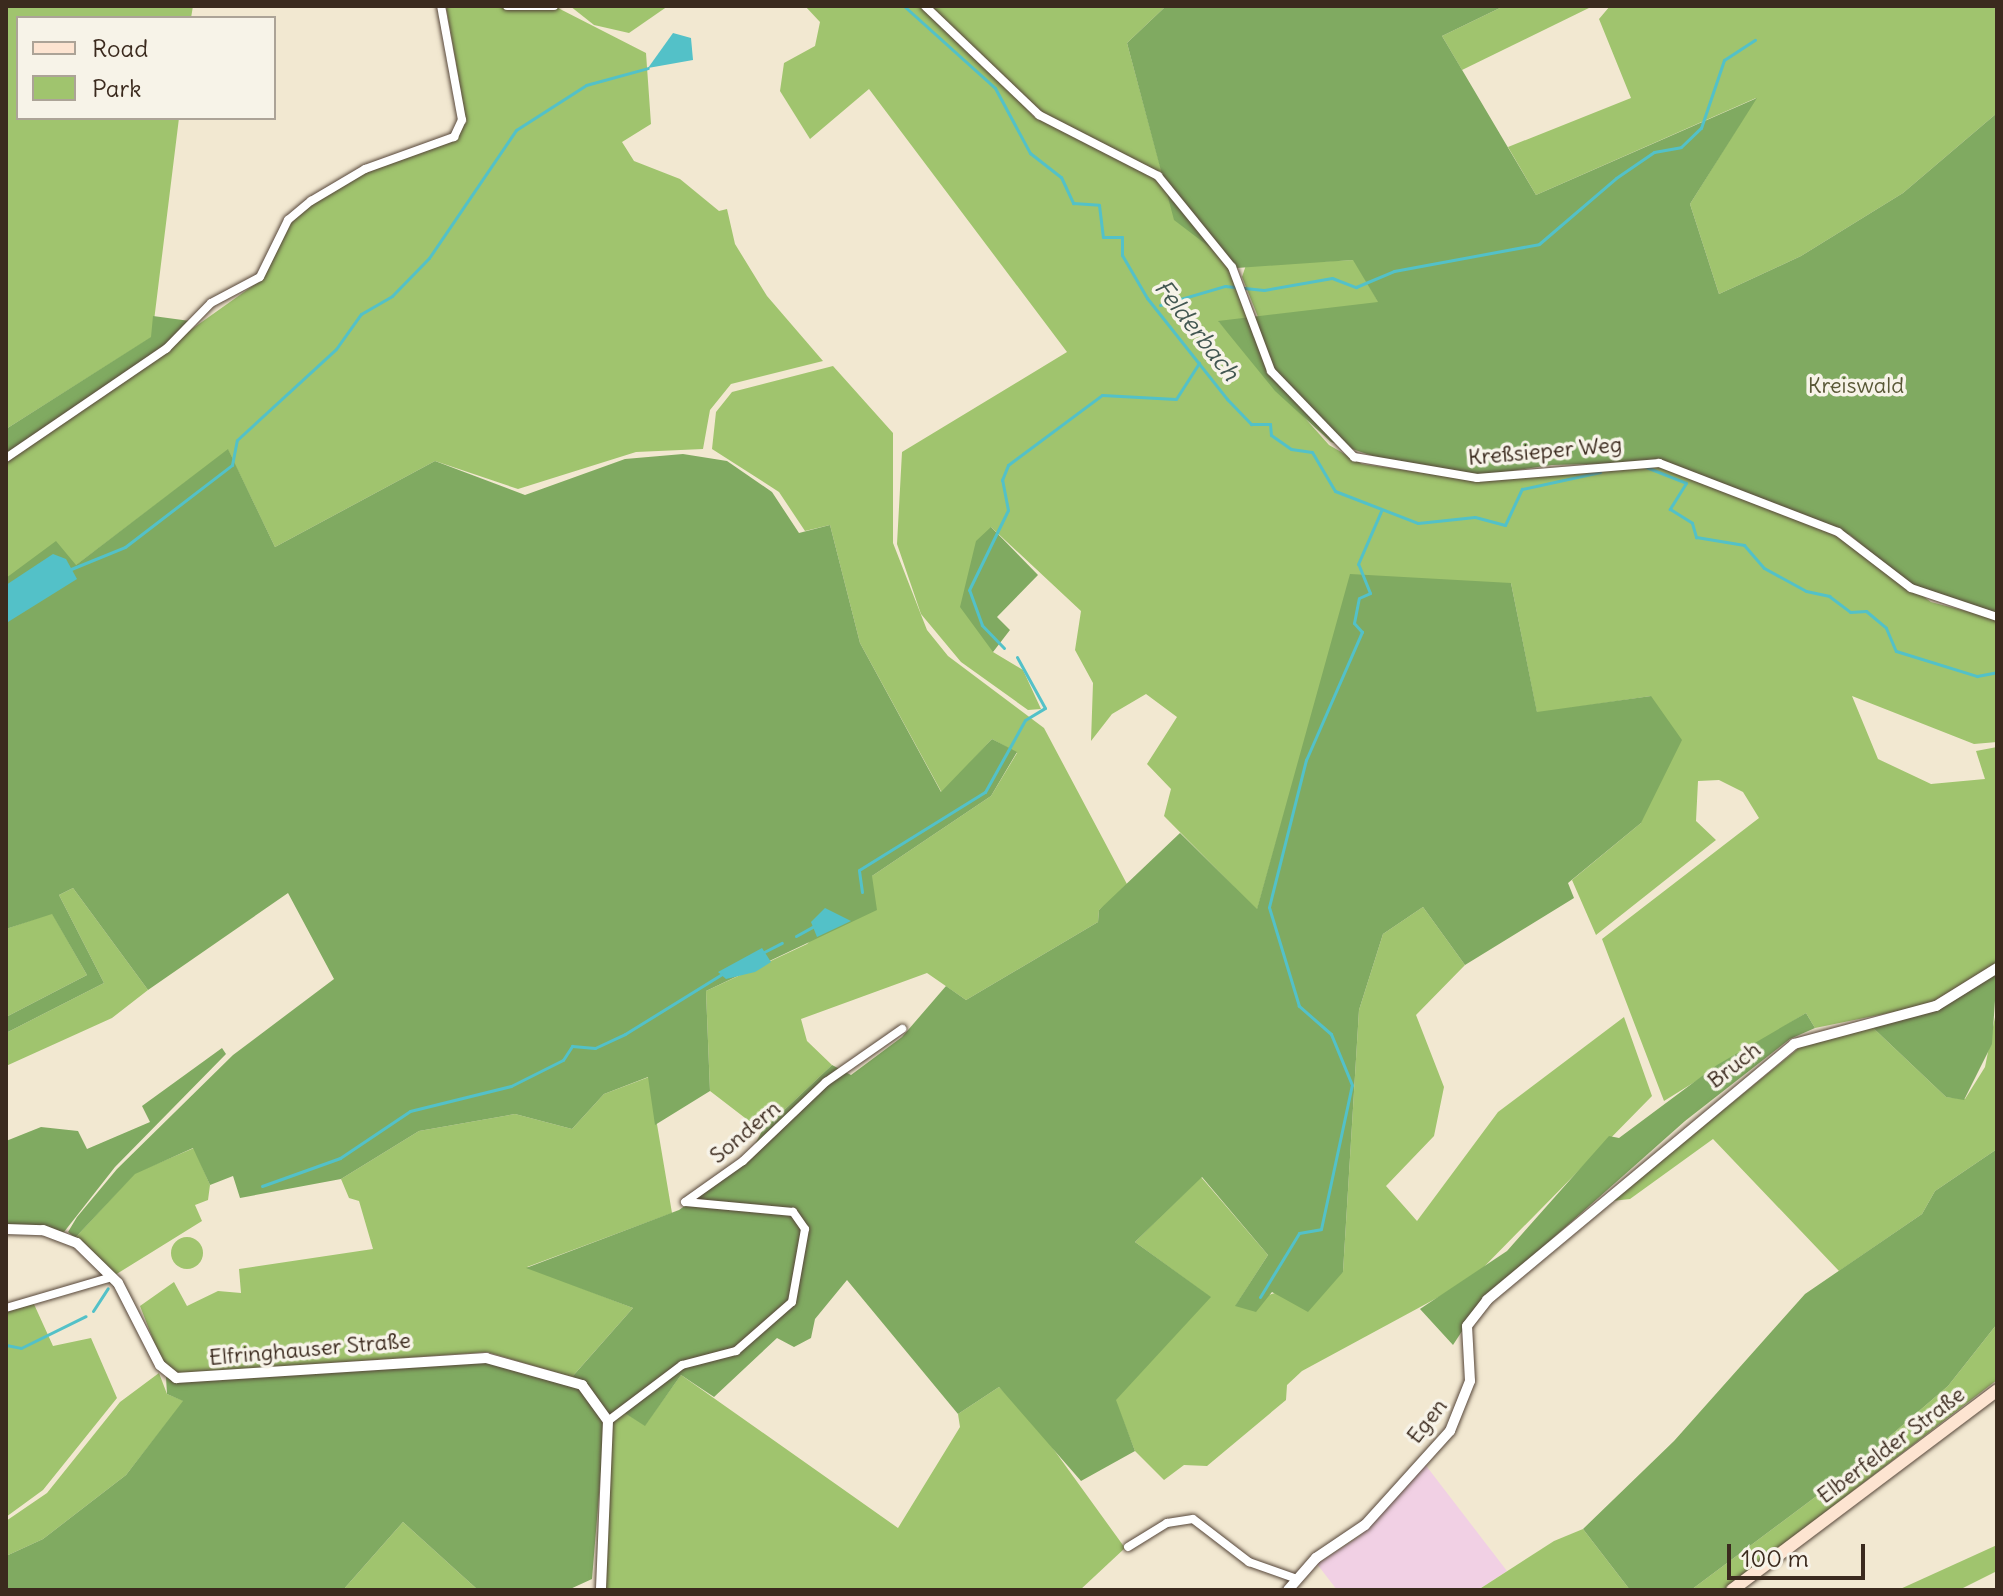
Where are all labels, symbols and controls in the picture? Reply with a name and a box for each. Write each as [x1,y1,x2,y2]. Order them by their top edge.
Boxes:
legend [16,16,276,120]
text: Road [92,33,148,63]
text: Park [92,73,142,103]
water label: Felderbach [1149,274,1245,386]
park label: Kreiswald [1808,373,1904,399]
street label: Kreßsieper Weg [1467,431,1623,471]
street label: Bruch [1702,1036,1766,1094]
street label: Sondern [704,1095,786,1169]
street label: Elfringhauser Straße [208,1327,412,1371]
street label: Elberfelder Straße [1812,1381,1970,1509]
street label: Egen [1401,1393,1453,1449]
scale bar [1731,1528,1869,1578]
text: 100 m [1741,1543,1809,1573]

